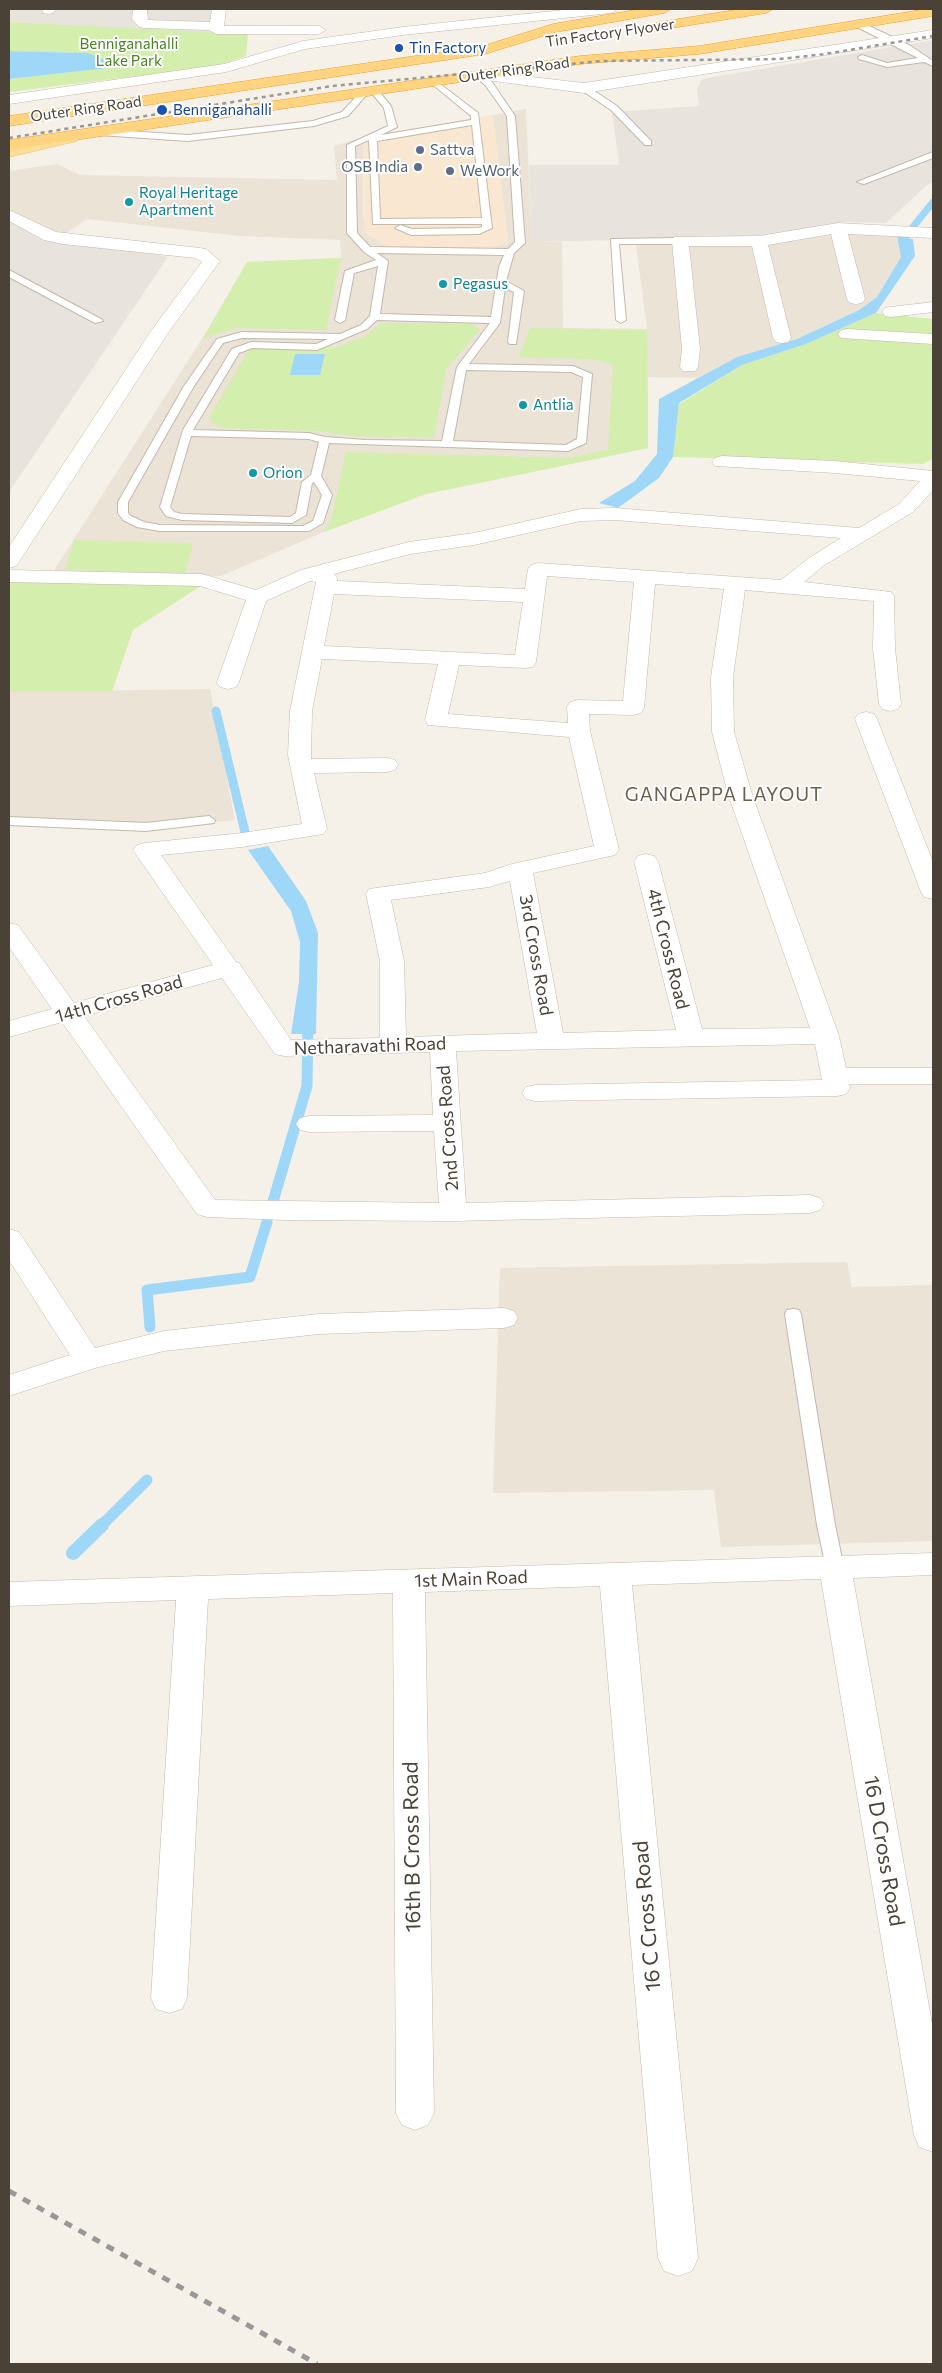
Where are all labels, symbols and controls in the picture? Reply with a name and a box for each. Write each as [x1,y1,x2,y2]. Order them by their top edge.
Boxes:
street label: Tin Factory Flyover [544,15,676,51]
park label: Benniganahalli Lake Park [80,35,178,70]
place label: Tin Factory [409,39,486,57]
marker: Tin Factory [393,42,405,54]
street label: Outer Ring Road [457,53,571,87]
street label: Outer Ring Road [29,92,143,126]
place label: Benniganahalli [173,101,272,119]
marker: Benniganahalli [155,103,169,117]
place label: Sattva [430,141,474,159]
marker: Sattva [414,144,426,156]
place label: OSB India [341,158,408,176]
marker: OSB India [412,161,424,173]
place label: WeWork [460,162,519,180]
marker: WeWork [444,165,456,177]
place label: Royal Heritage Apartment [139,184,238,219]
marker: Royal Heritage Apartment [123,196,135,208]
place label: Pegasus [453,275,508,293]
marker: Pegasus [437,278,449,290]
place label: Antlia [533,396,574,414]
marker: Antlia [517,399,529,411]
place label: Orion [263,464,303,482]
marker: Orion [247,467,259,479]
district label: GANGAPPA LAYOUT [623,784,825,806]
street label: 4th Cross Road [643,886,693,1012]
street label: 3rd Cross Road [515,893,557,1017]
street label: 14th Cross Road [53,971,185,1027]
street label: Netharavathi Road [293,1033,447,1059]
street label: 2nd Cross Road [433,1065,463,1191]
street label: 1st Main Road [414,1566,528,1592]
street label: 16th B Cross Road [398,1761,426,1933]
street label: 16 D Cross Road [858,1774,910,1928]
street label: 16 C Cross Road [628,1840,666,1992]

